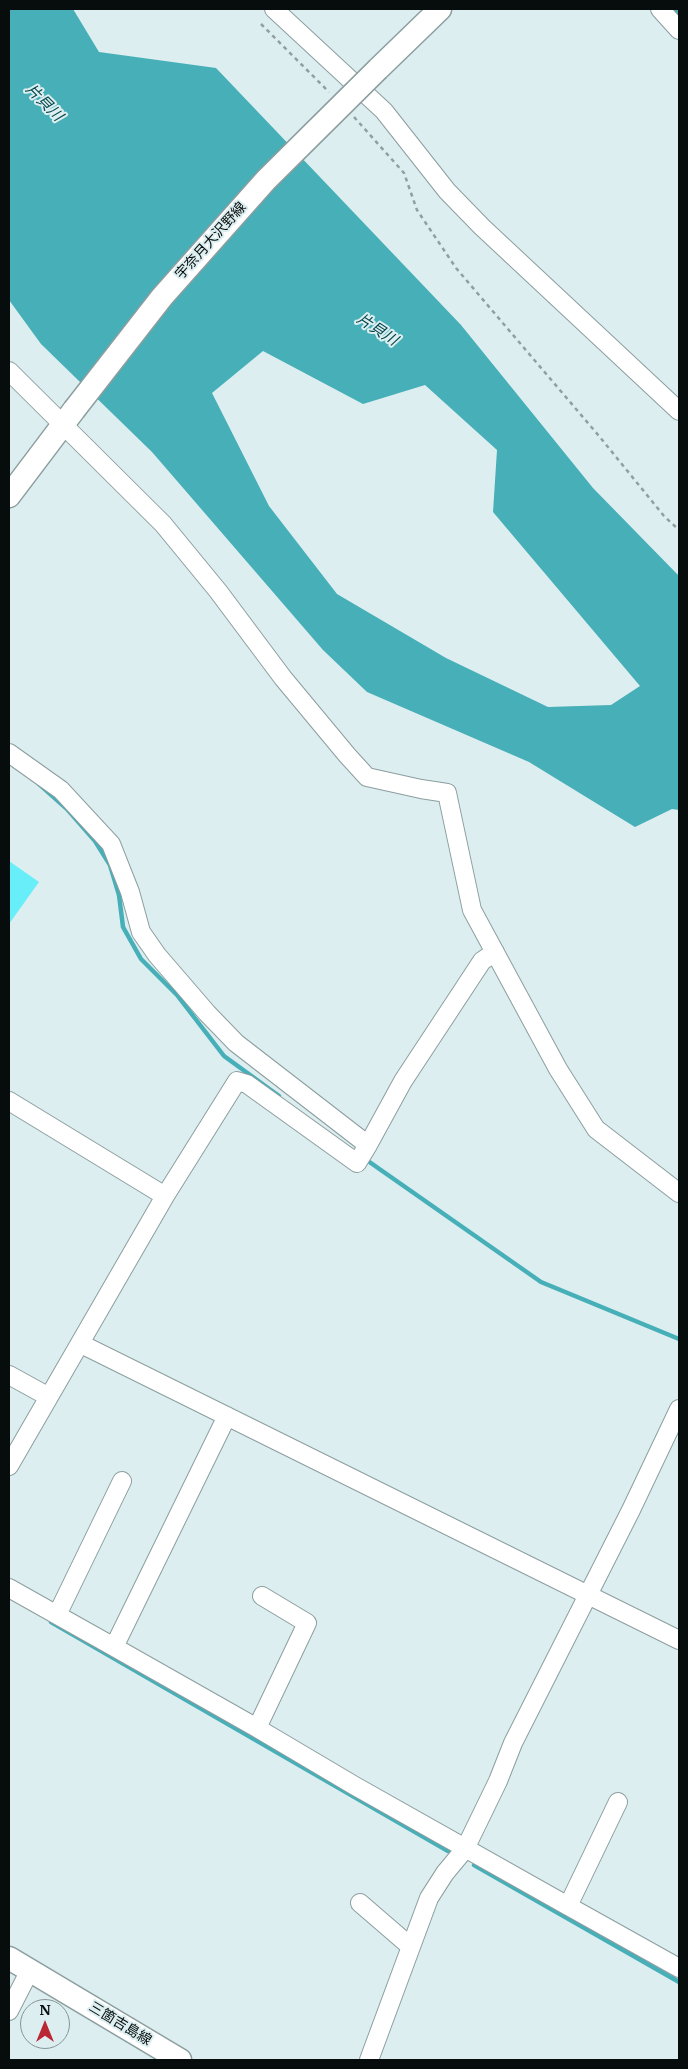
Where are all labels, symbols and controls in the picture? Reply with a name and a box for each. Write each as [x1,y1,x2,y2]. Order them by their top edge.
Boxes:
water label: 片貝川 [22,81,66,125]
street label: 宇奈月大沢野線 [172,199,250,283]
water label: 片貝川 [353,310,401,350]
north arrow [20,1999,70,2049]
street label: 三箇吉島線 [86,1999,154,2049]
text: N [39,2001,51,2019]

